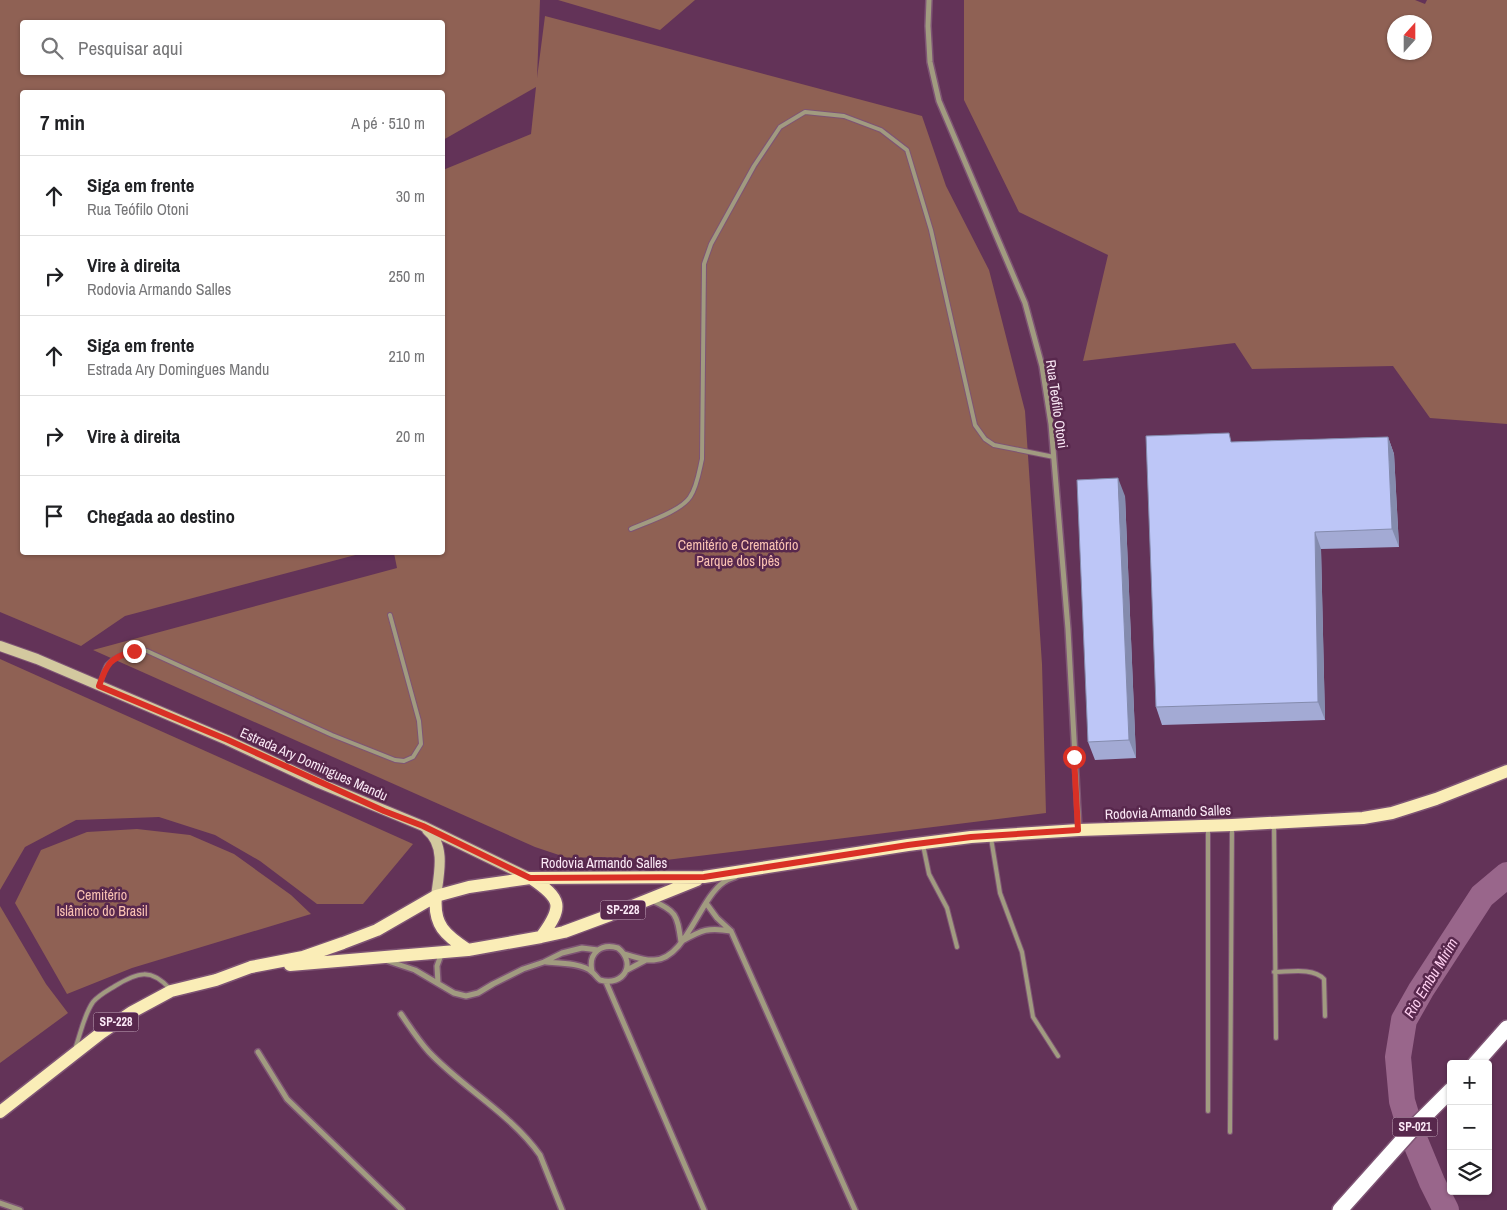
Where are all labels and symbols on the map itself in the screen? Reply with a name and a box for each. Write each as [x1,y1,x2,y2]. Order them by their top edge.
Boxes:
north arrow [1387,15,1432,60]
street label: Rua Teófilo Otoni [1042,359,1072,449]
park label: Cemitério e Crematório Parque dos Ipês [678,536,798,570]
route end [123,640,146,663]
street label: Estrada Ary Domingues Mandu [237,723,391,805]
route start [1063,746,1086,769]
street label: Rodovia Armando Salles [1105,801,1232,823]
street label: Rodovia Armando Salles [541,854,667,872]
park label: Cemitério Islâmico do Brasil [56,886,148,920]
road number: SP-228 [600,900,646,920]
water label: Rio Embu Mirim [1399,934,1463,1022]
road number: SP-228 [94,1012,138,1032]
road number: SP-021 [1392,1118,1438,1136]

